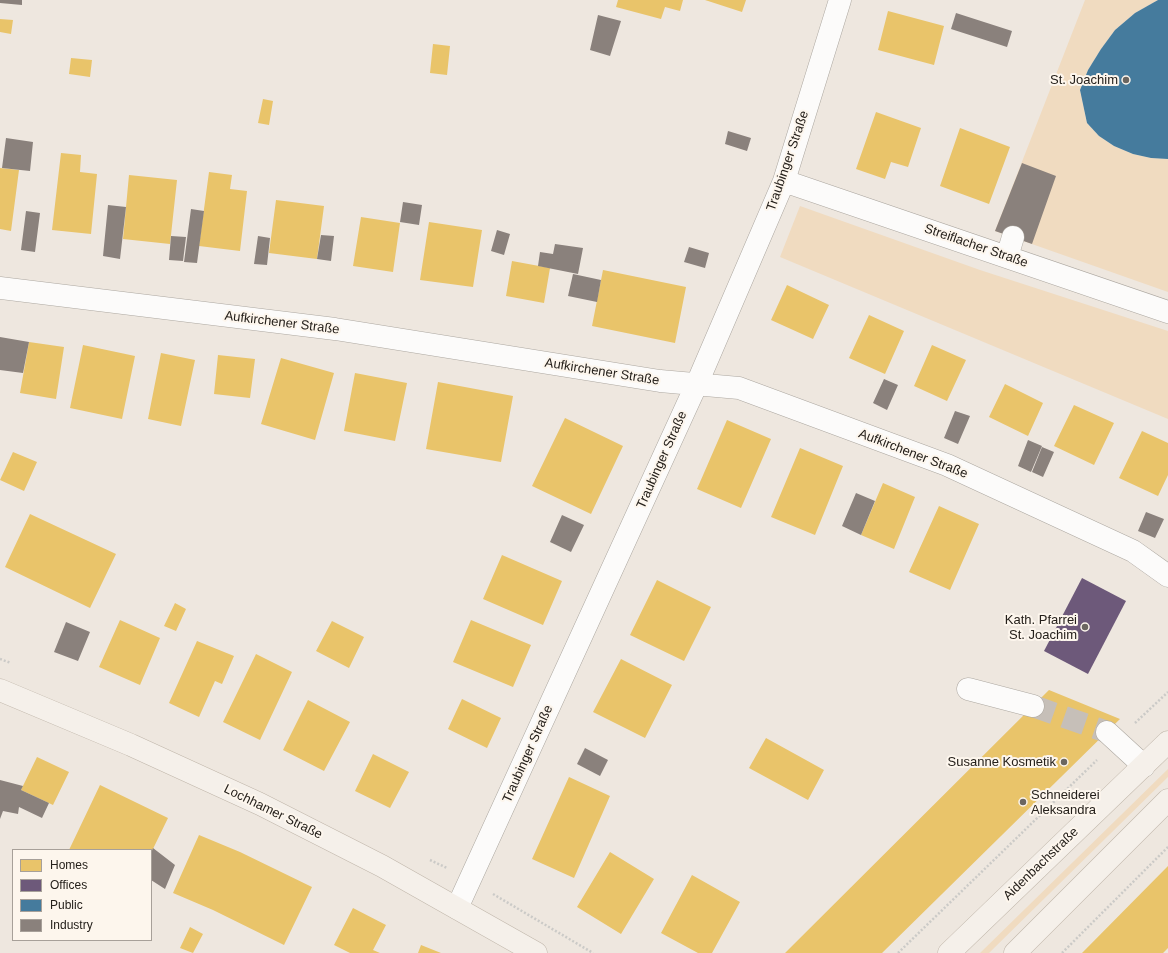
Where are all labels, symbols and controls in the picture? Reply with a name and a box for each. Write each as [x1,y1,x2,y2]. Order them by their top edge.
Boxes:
place label: St. Joachim [1050,72,1118,88]
marker: St. Joachim [1121,75,1131,85]
street label: Traubinger Straße [764,109,812,213]
street label: Streiflacher Straße [922,221,1030,271]
street label: Aufkirchener Straße [224,308,340,338]
street label: Aufkirchener Straße [544,355,660,389]
street label: Traubinger Straße [634,409,690,511]
street label: Aufkirchener Straße [856,426,970,482]
place label: Kath. Pfarrei St. Joachim [1005,612,1077,643]
marker: Kath. Pfarrei St. Joachim [1080,622,1090,632]
street label: Traubinger Straße [500,703,556,805]
place label: Susanne Kosmetik [948,754,1056,770]
marker: Susanne Kosmetik [1059,757,1069,767]
street label: Lochhamer Straße [221,781,325,843]
place label: Schneiderei Aleksandra [1031,787,1100,818]
marker: Schneiderei Aleksandra [1018,797,1028,807]
street label: Aidenbachstraße [1000,824,1082,904]
legend [12,849,152,941]
text: Homes [50,858,88,872]
text: Offices [50,878,87,892]
text: Public [50,898,83,912]
text: Industry [50,918,93,932]

